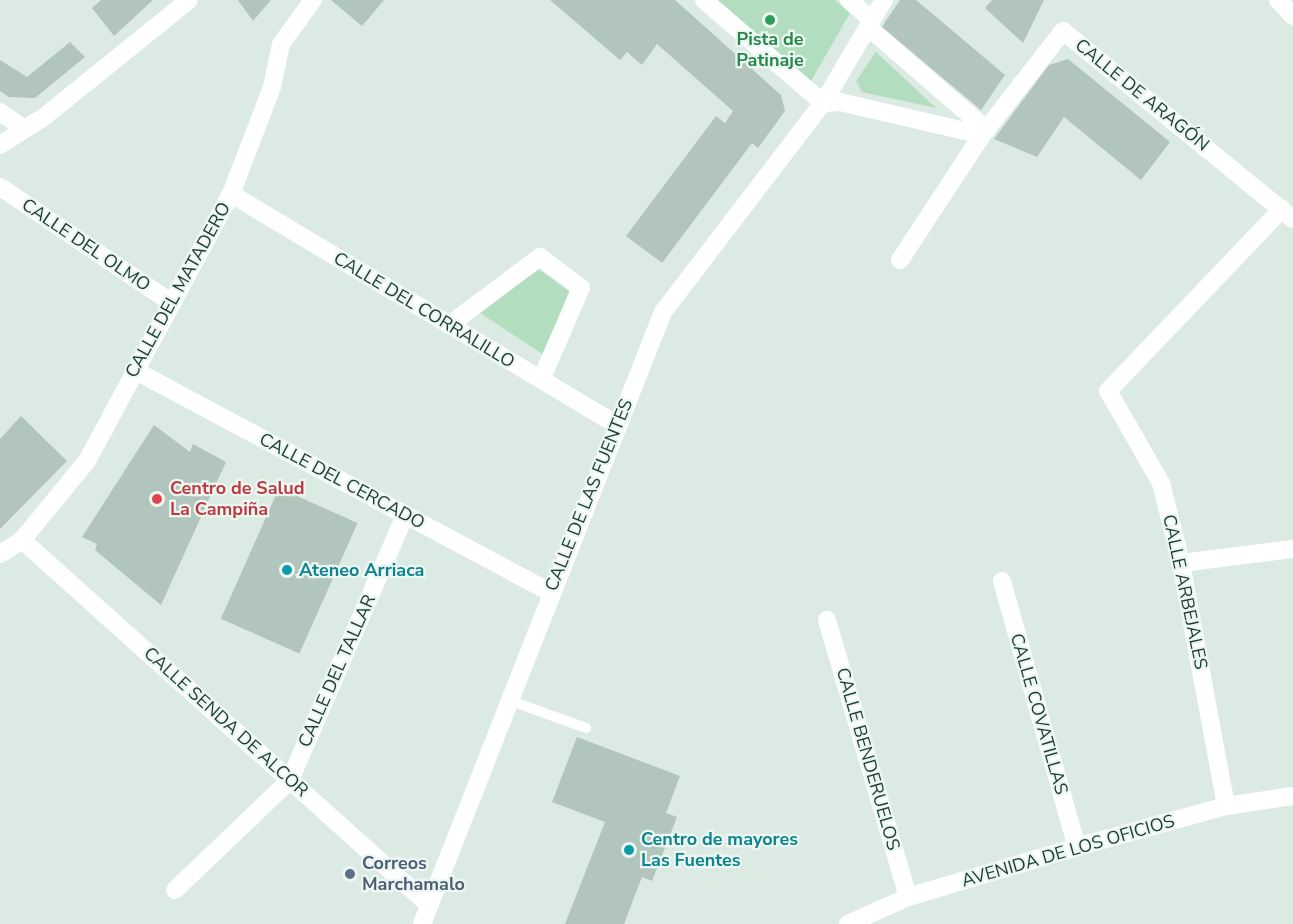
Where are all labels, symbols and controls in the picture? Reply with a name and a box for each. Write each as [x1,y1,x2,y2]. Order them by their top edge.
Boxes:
marker: Pista de Patinaje [763,13,777,27]
place label: Pista de Patinaje [736,29,804,72]
street label: CALLE DE ARAGÓN [1071,34,1213,156]
street label: CALLE DEL OLMO [18,194,154,296]
street label: CALLE DEL MATADERO [121,199,235,381]
street label: CALLE DEL CORRALILLO [330,247,518,373]
street label: CALLE DE LAS FUENTES [541,396,637,594]
street label: CALLE DEL CERCADO [255,428,429,534]
place label: Centro de Salud La Campiña [170,478,305,520]
marker: Centro de Salud La Campiña [148,490,166,508]
street label: CALLE ARBEJALES [1158,513,1212,671]
place label: Ateneo Arriaca [299,559,424,581]
marker: Ateneo Arriaca [280,563,294,577]
street label: CALLE DEL TALLAR [294,591,380,751]
street label: CALLE COVATILLAS [1006,631,1072,797]
street label: CALLE SENDA DE ALCOR [139,642,313,802]
street label: CALLE BENDERUELOS [832,665,904,853]
street label: AVENIDA DE LOS OFICIOS [959,810,1177,892]
place label: Centro de mayores Las Fuentes [641,829,798,872]
marker: Centro de mayores Las Fuentes [622,843,636,857]
place label: Correos Marchamalo [362,853,465,896]
marker: Correos Marchamalo [343,867,357,881]

